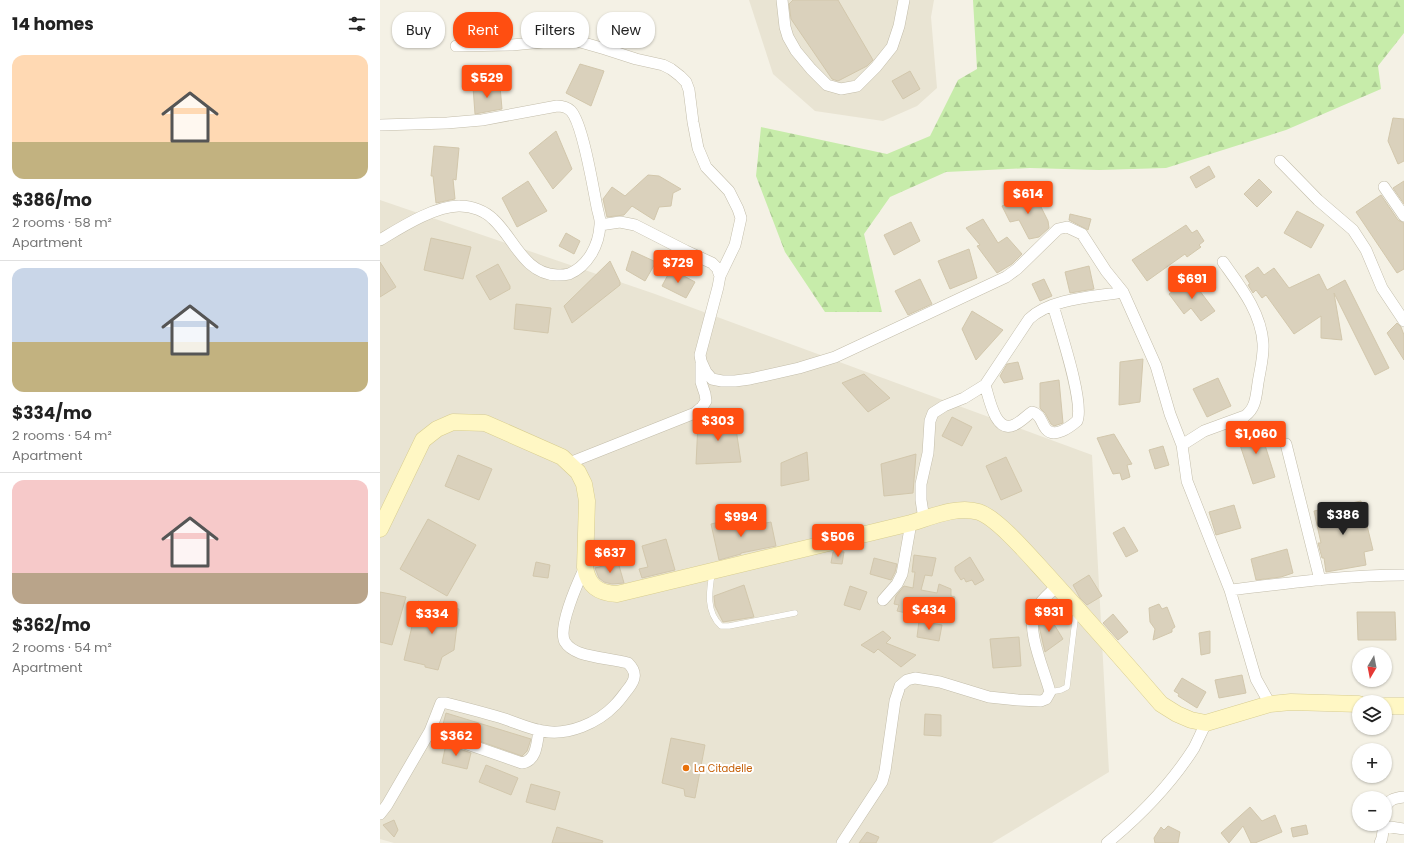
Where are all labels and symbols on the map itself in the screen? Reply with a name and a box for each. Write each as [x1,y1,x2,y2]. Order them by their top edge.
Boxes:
pin: $529 [463,65,511,99]
pin: $614 [1004,181,1052,215]
pin: $729 [654,250,702,284]
pin: $691 [1168,266,1216,300]
pin: $303 [694,408,742,442]
pin: $1,060 [1223,421,1289,455]
pin: $386 [1319,502,1367,536]
pin: $994 [717,504,765,538]
pin: $506 [814,524,862,558]
pin: $637 [586,540,634,574]
pin: $434 [905,597,953,631]
pin: $931 [1025,599,1073,633]
pin: $334 [408,601,456,635]
north arrow [1352,647,1392,687]
pin: $362 [432,723,480,757]
place label: La Citadelle [694,761,752,776]
marker: La Citadelle [681,763,691,773]

